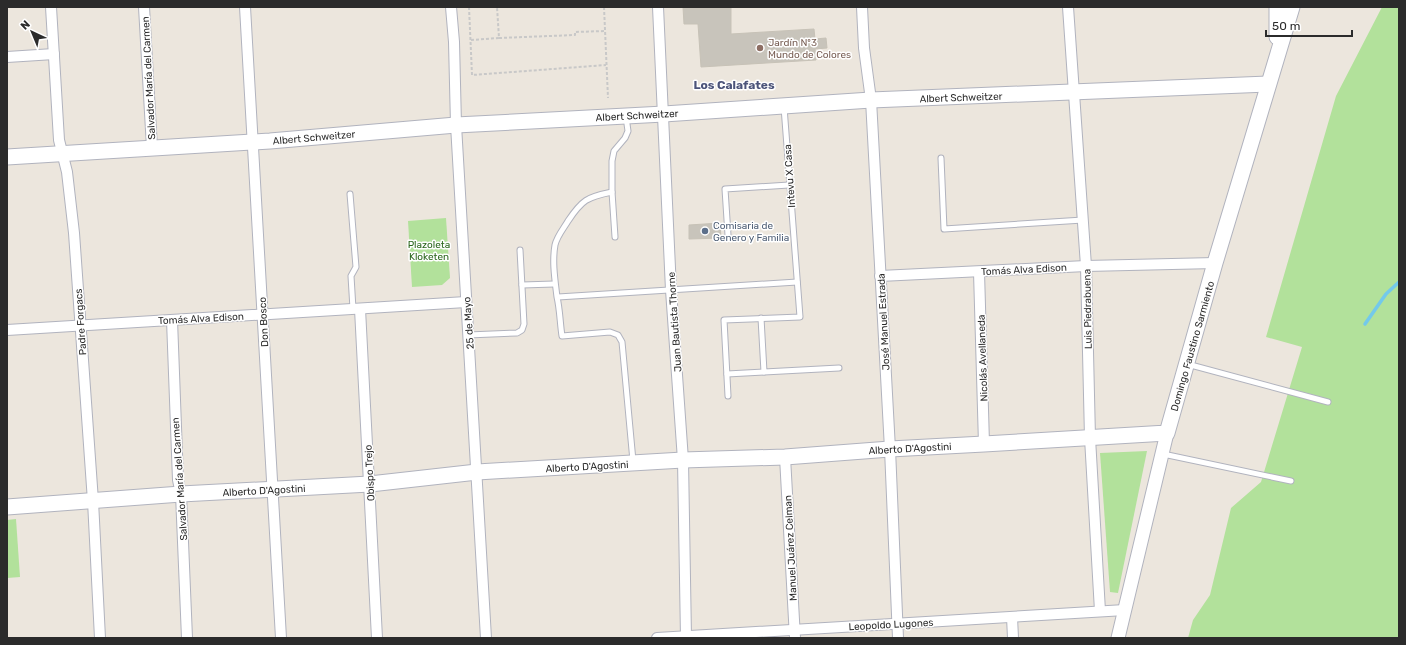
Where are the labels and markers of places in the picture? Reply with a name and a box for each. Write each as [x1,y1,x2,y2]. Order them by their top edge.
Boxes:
place label: Jardín Nº3 Mundo de Colores [768,37,851,61]
marker: Jardín Nº3 Mundo de Colores [755,43,765,53]
place label: Comisaria de Genero y Familia [713,220,789,244]
marker: Comisaria de Genero y Familia [700,226,710,236]

